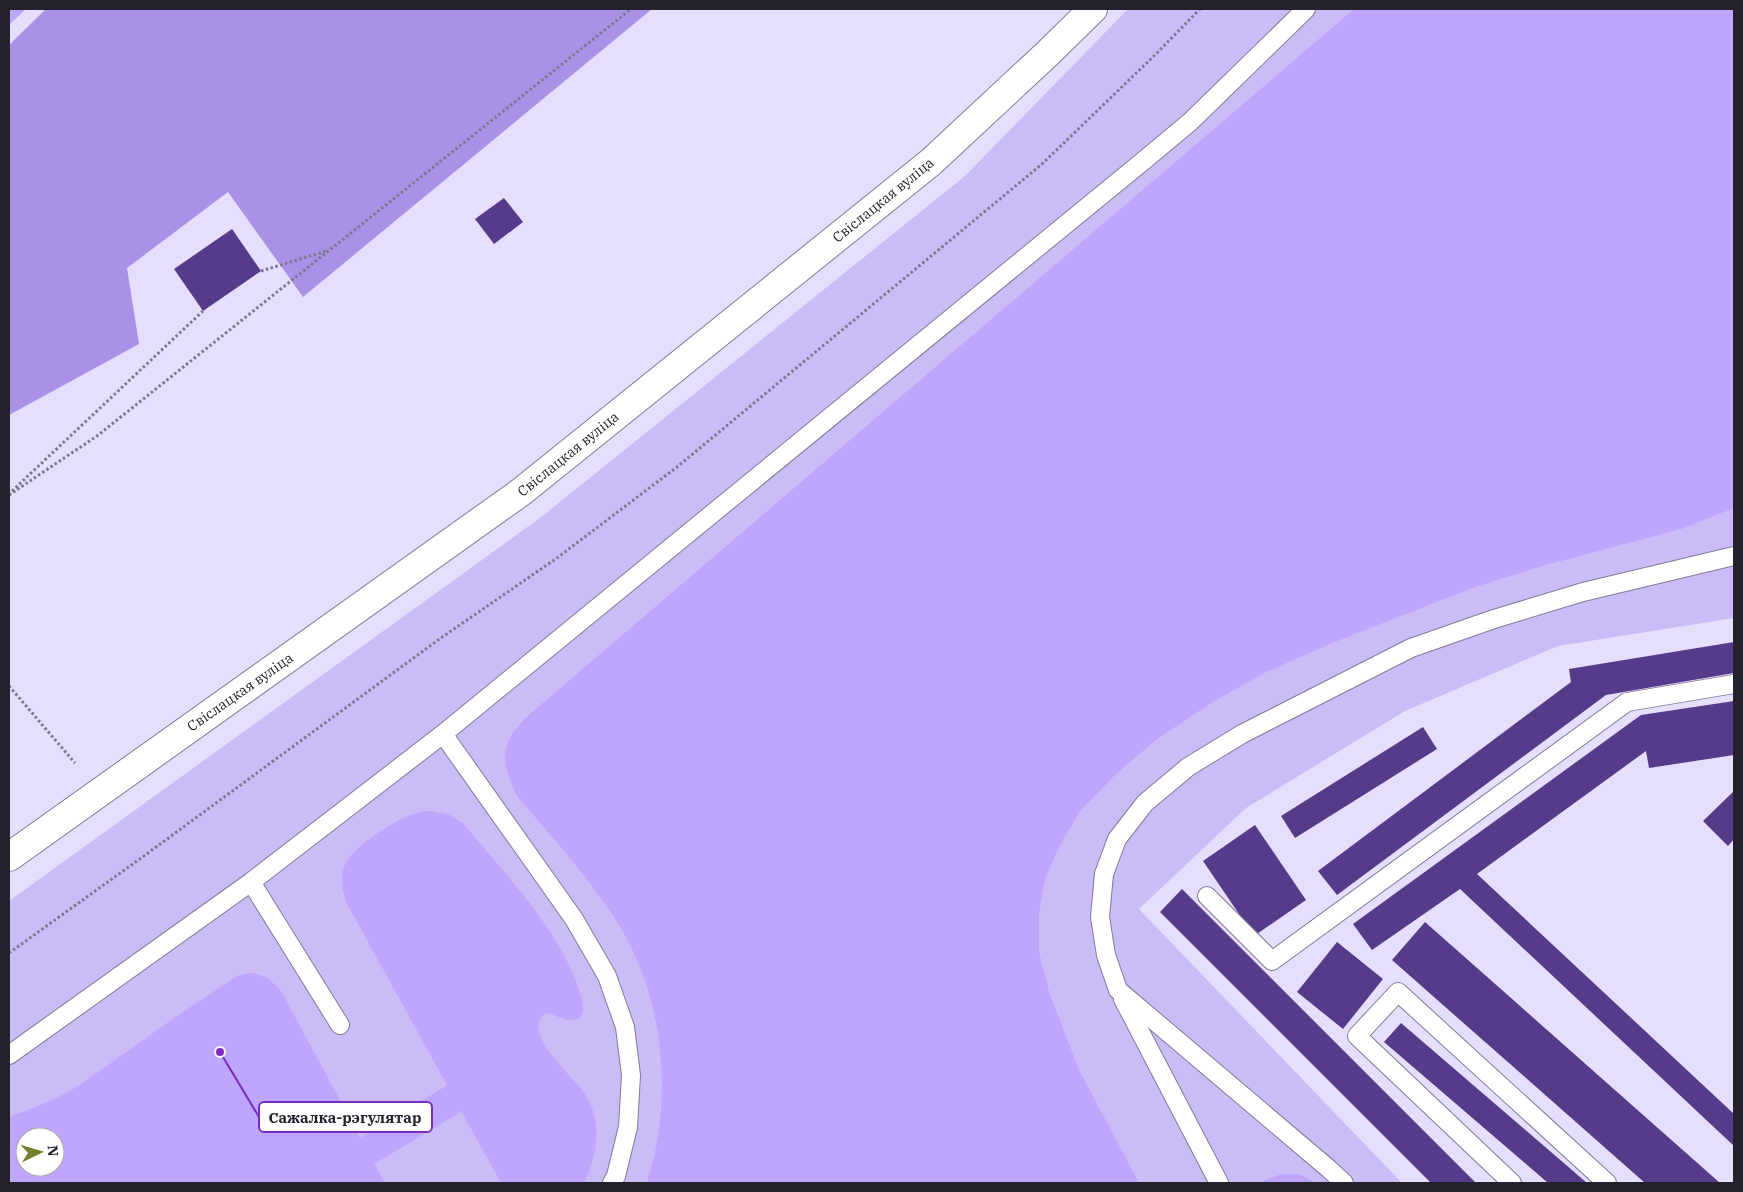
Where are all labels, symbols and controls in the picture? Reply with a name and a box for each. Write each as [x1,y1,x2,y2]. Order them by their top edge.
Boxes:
street label: Свіслацкая вуліца [829,153,938,246]
street label: Свіслацкая вуліца [514,407,623,500]
street label: Свіслацкая вуліца [184,648,297,735]
callout: Сажалка-рэгулятар [259,1102,432,1132]
text: Сажалка-рэгулятар [269,1108,421,1127]
north arrow [15,1127,65,1177]
text: N [44,1145,62,1157]

